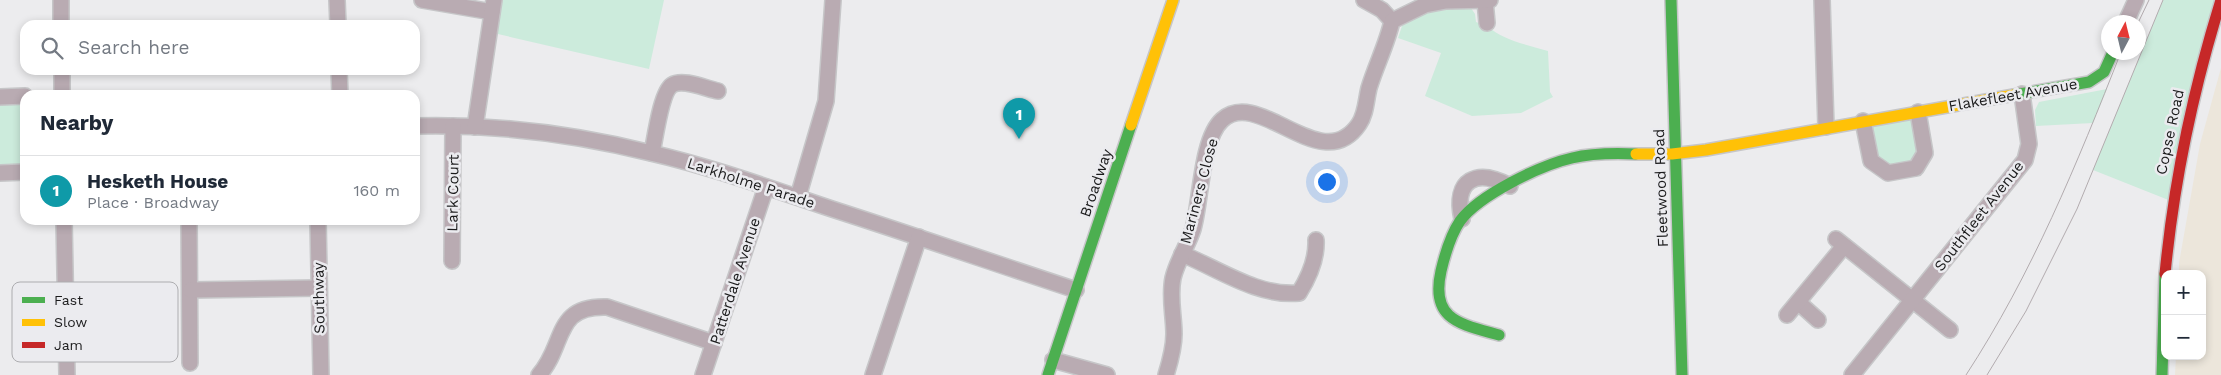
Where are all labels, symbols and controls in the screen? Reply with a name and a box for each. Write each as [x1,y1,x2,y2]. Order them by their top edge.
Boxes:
north arrow [2101,15,2146,60]
search box [20,20,420,75]
icon: search [38,34,66,62]
text: Search here [78,36,189,59]
street label: Flakefleet Avenue [1947,75,2079,115]
street label: Copse Road [2152,88,2188,176]
pin: 1 [1003,98,1035,139]
text: Nearby [40,110,113,135]
street label: Fleetwood Road [1650,128,1672,248]
street label: Mariners Close [1176,136,1222,246]
street label: Broadway [1076,146,1116,219]
street label: Lark Court [443,153,463,232]
street label: Larkholme Parade [685,154,817,212]
street label: Southfleet Avenue [1930,157,2028,275]
your location [1314,169,1340,195]
text: Hesketh House [87,170,228,193]
text: 1 [53,181,59,200]
text: 160 m [353,181,400,200]
text: Place · Broadway [87,193,219,212]
street label: Patterdale Avenue [706,215,764,347]
street label: Southway [309,262,329,334]
map controls [2161,270,2206,360]
button: + [2161,270,2206,315]
legend [12,282,178,362]
text: Fast [54,292,83,308]
text: Slow [54,314,87,330]
button: − [2161,315,2206,360]
text: Jam [54,337,83,353]

